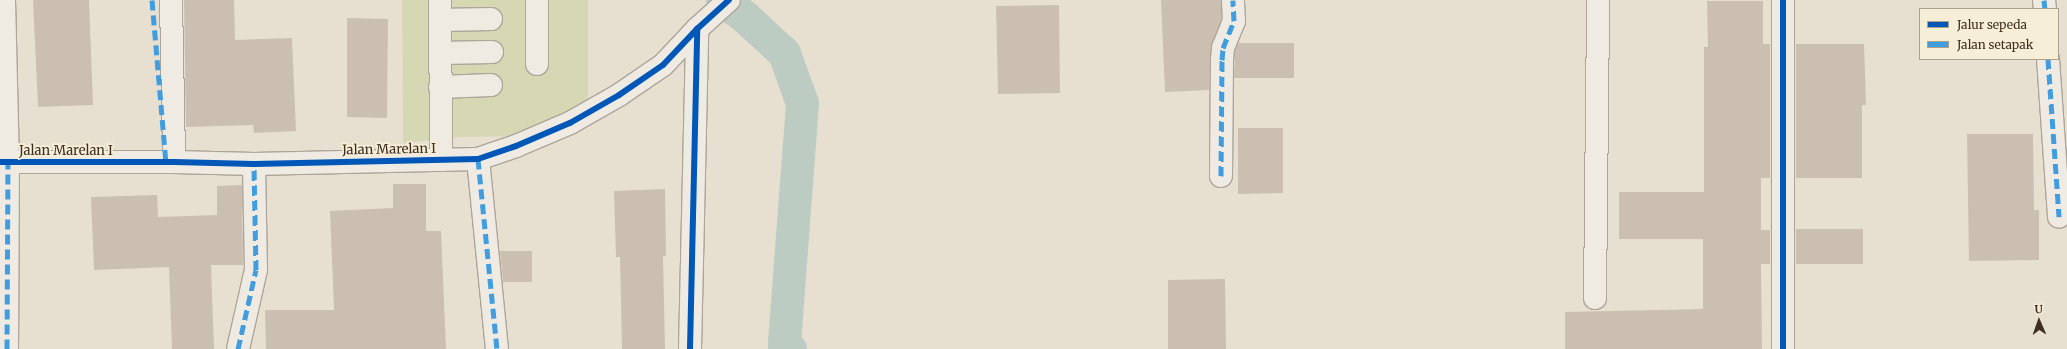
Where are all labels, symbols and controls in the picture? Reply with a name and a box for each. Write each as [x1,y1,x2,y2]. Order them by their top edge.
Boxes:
legend [1919,8,2059,60]
text: Jalur sepeda [1957,17,2027,32]
text: Jalan setapak [1957,37,2033,52]
street label: Jalan Marelan I [342,141,436,159]
street label: Jalan Marelan I [19,143,113,159]
north arrow [2019,301,2059,341]
text: U [2034,302,2043,316]

